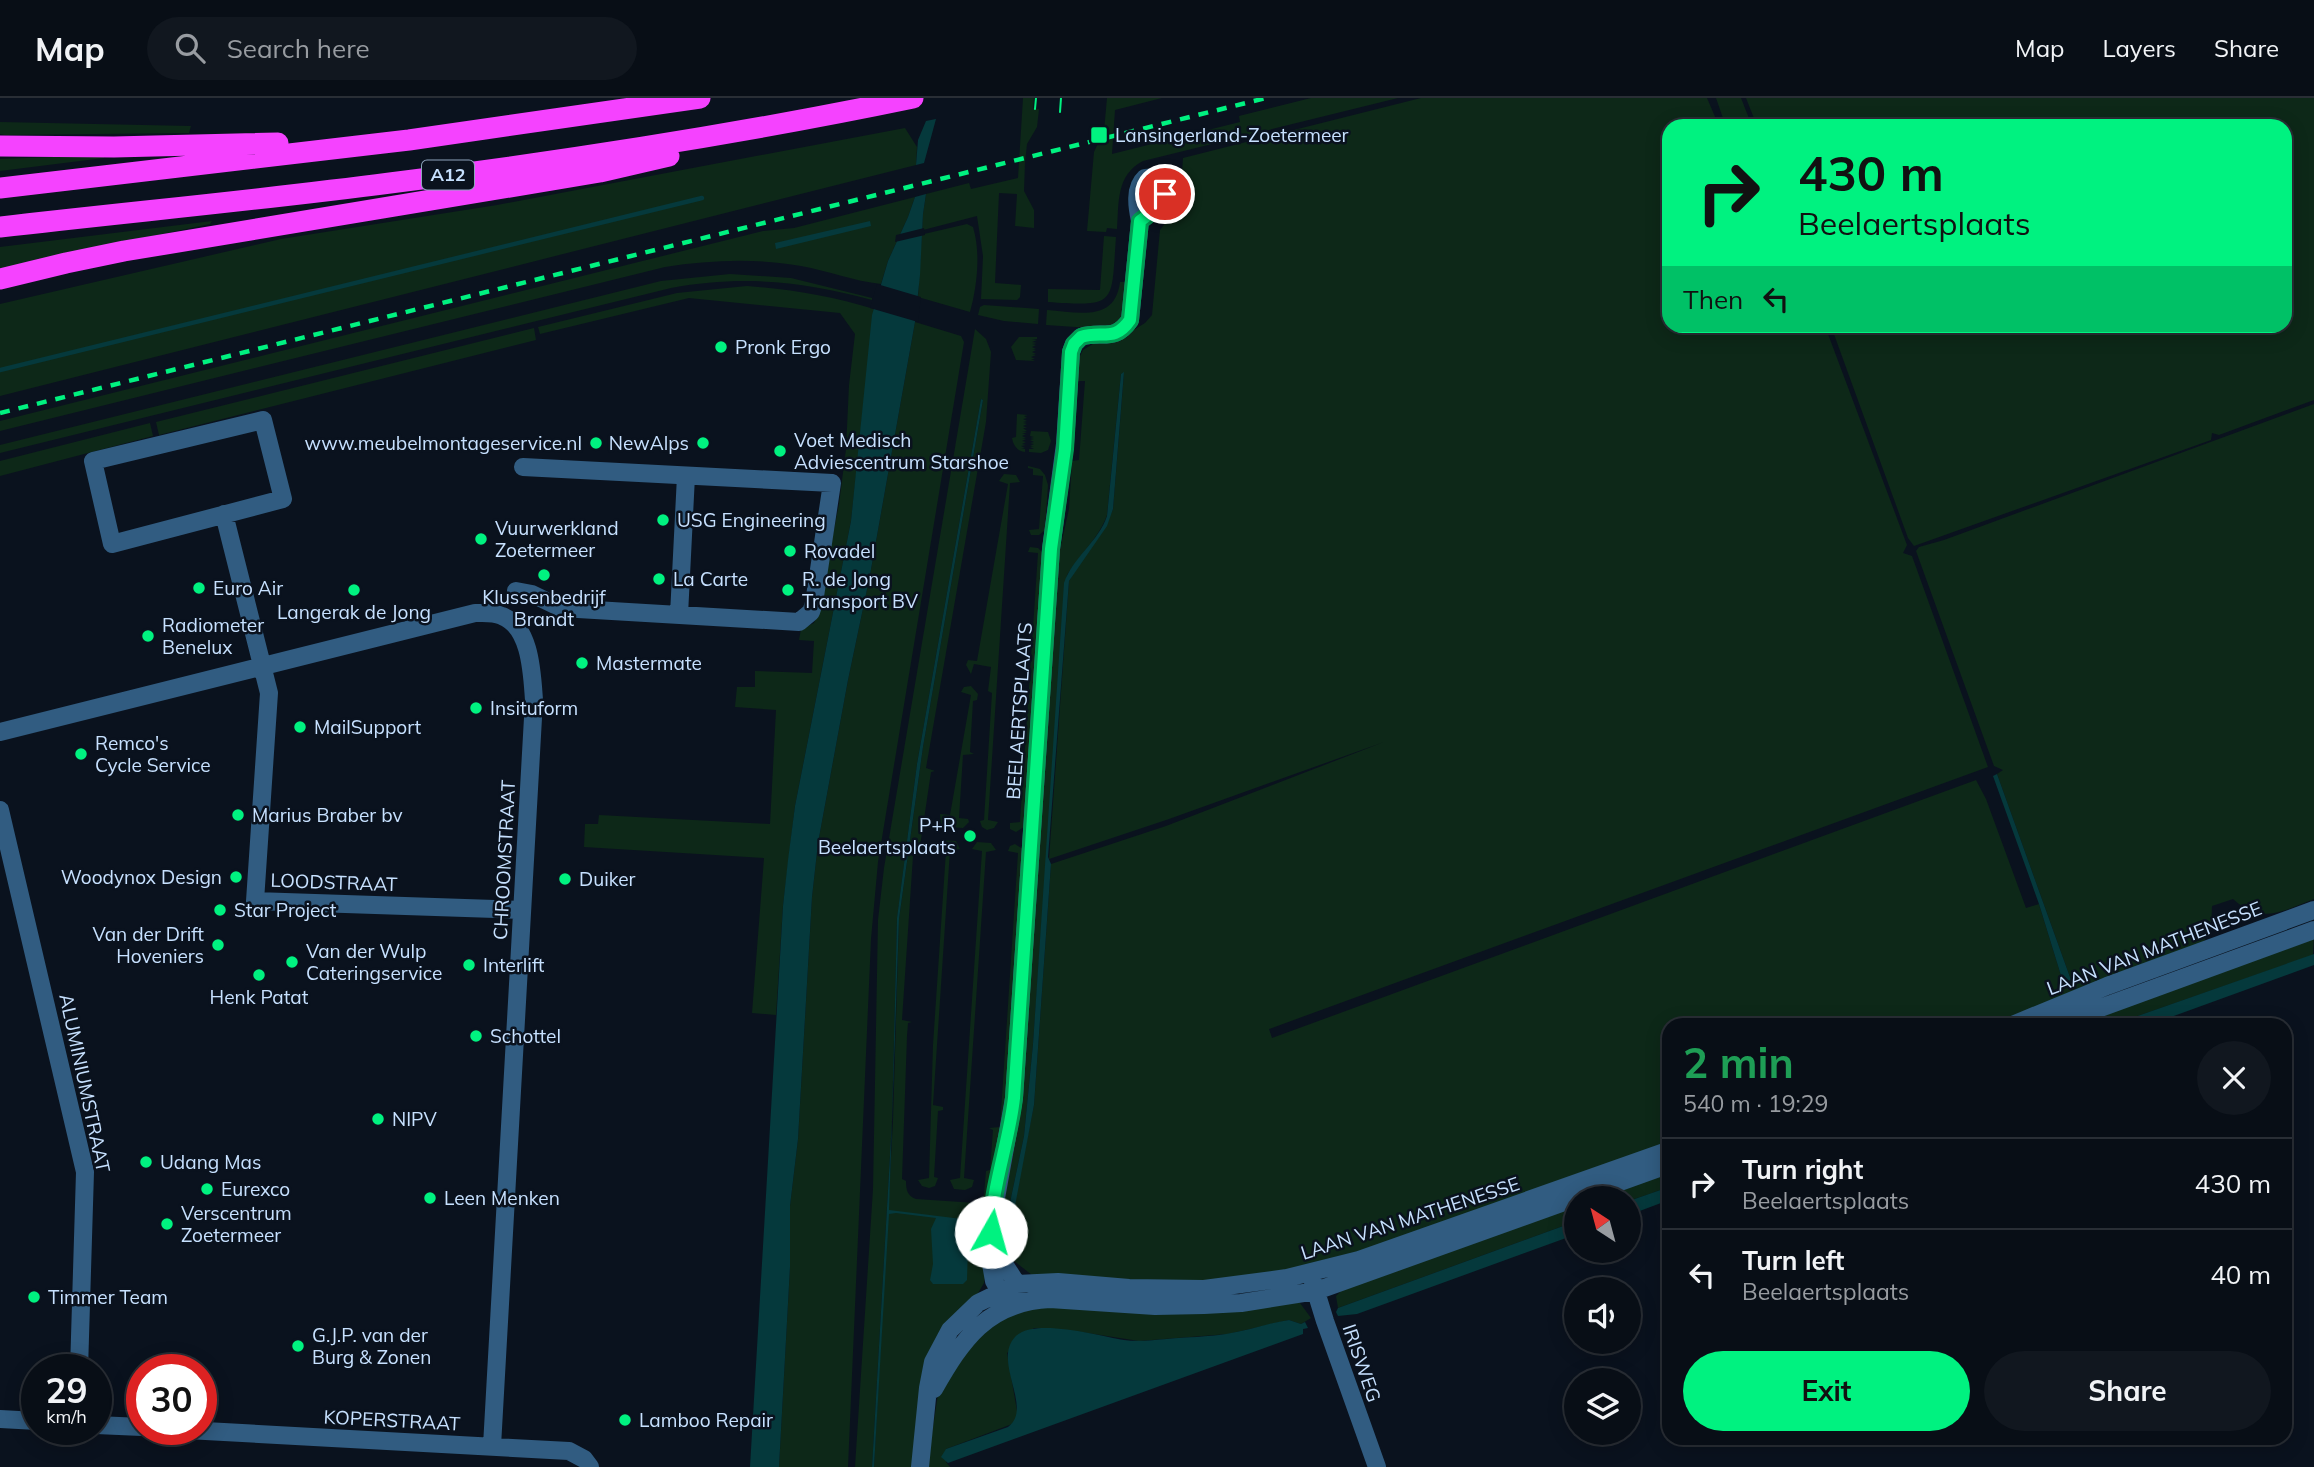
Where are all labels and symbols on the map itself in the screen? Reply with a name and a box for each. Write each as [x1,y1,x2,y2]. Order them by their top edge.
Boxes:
place label: Lansingerland-Zoetermeer [1115,123,1349,147]
marker: Lansingerland-Zoetermeer [1089,125,1109,145]
road number: A12 [422,160,474,190]
pin [1135,164,1195,224]
place label: Pronk Ergo [735,335,831,359]
marker: Pronk Ergo [713,339,729,355]
place label: Voet Medisch Adviescentrum Starshoe [794,428,1009,474]
place label: www.meubelmontageservice.nl [304,431,582,455]
place label: NewAlps [609,431,689,455]
marker: www.meubelmontageservice.nl [588,435,604,451]
marker: NewAlps [695,435,711,451]
marker: Voet Medisch Adviescentrum Starshoe [772,443,788,459]
place label: USG Engineering [677,508,826,532]
marker: USG Engineering [655,512,671,528]
place label: Vuurwerkland Zoetermeer [495,516,619,562]
marker: Vuurwerkland Zoetermeer [473,531,489,547]
place label: Rovadel [804,539,875,563]
marker: Rovadel [782,543,798,559]
marker: Klussenbedrijf Brandt [536,567,552,583]
place label: La Carte [673,567,748,591]
place label: R. de Jong Transport BV [802,567,919,613]
marker: La Carte [651,571,667,587]
place label: Euro Air [213,576,283,600]
marker: Euro Air [191,580,207,596]
marker: Langerak de Jong [346,582,362,598]
marker: R. de Jong Transport BV [780,582,796,598]
place label: Klussenbedrijf Brandt [482,585,606,631]
place label: Langerak de Jong [277,600,431,624]
place label: Radiometer Benelux [162,613,264,659]
street label: BEELAERTSPLAATS [1001,622,1037,800]
marker: Radiometer Benelux [140,628,156,644]
place label: Mastermate [596,651,702,675]
marker: Mastermate [574,655,590,671]
place label: Insituform [490,696,578,720]
marker: Insituform [468,700,484,716]
place label: MailSupport [314,715,422,739]
marker: MailSupport [292,719,308,735]
place label: Remco's Cycle Service [95,731,211,777]
marker: Remco's Cycle Service [73,746,89,762]
street label: CHROOMSTRAAT [488,779,520,941]
place label: Marius Braber bv [252,803,403,827]
marker: Marius Braber bv [230,807,246,823]
place label: P+R Beelaertsplaats [818,813,956,859]
marker: P+R Beelaertsplaats [962,828,978,844]
place label: Woodynox Design [61,865,222,889]
place label: Duiker [579,867,636,891]
street label: LOODSTRAAT [270,868,398,896]
marker: Woodynox Design [228,869,244,885]
marker: Duiker [557,871,573,887]
street label: LAAN VAN MATHENESSE [2043,896,2265,1000]
place label: Star Project [234,898,337,922]
marker: Star Project [212,902,228,918]
place label: Van der Drift Hoveniers [93,922,204,968]
marker: Van der Drift Hoveniers [210,937,226,953]
place label: Van der Wulp Cateringservice [306,939,442,985]
place label: Interlift [483,953,545,977]
marker: Van der Wulp Cateringservice [284,954,300,970]
marker: Interlift [461,957,477,973]
marker: Henk Patat [251,967,267,983]
place label: Henk Patat [210,985,309,1009]
street label: ALUMINIUMSTRAAT [54,991,116,1175]
place label: Schottel [490,1024,561,1048]
marker: Schottel [468,1028,484,1044]
place label: NIPV [392,1107,437,1131]
marker: NIPV [370,1111,386,1127]
place label: Udang Mas [160,1150,261,1174]
marker: Udang Mas [138,1154,154,1170]
street label: LAAN VAN MATHENESSE [1298,1171,1522,1265]
place label: Eurexco [221,1177,290,1201]
marker: Eurexco [199,1181,215,1197]
place label: Leen Menken [444,1186,560,1210]
north arrow [1564,1186,1642,1264]
marker: Leen Menken [422,1190,438,1206]
position arrow [954,1195,1028,1269]
place label: Verscentrum Zoetermeer [181,1201,292,1247]
marker: Verscentrum Zoetermeer [159,1216,175,1232]
place label: Timmer Team [48,1285,168,1309]
marker: Timmer Team [26,1289,42,1305]
street label: IRISWEG [1338,1321,1386,1405]
place label: G.J.P. van der Burg & Zonen [312,1323,431,1369]
marker: G.J.P. van der Burg & Zonen [290,1338,306,1354]
speed limit sign: 30 [126,1354,217,1445]
street label: KOPERSTRAAT [323,1404,461,1436]
place label: Lamboo Repair [639,1408,773,1432]
marker: Lamboo Repair [617,1412,633,1428]

